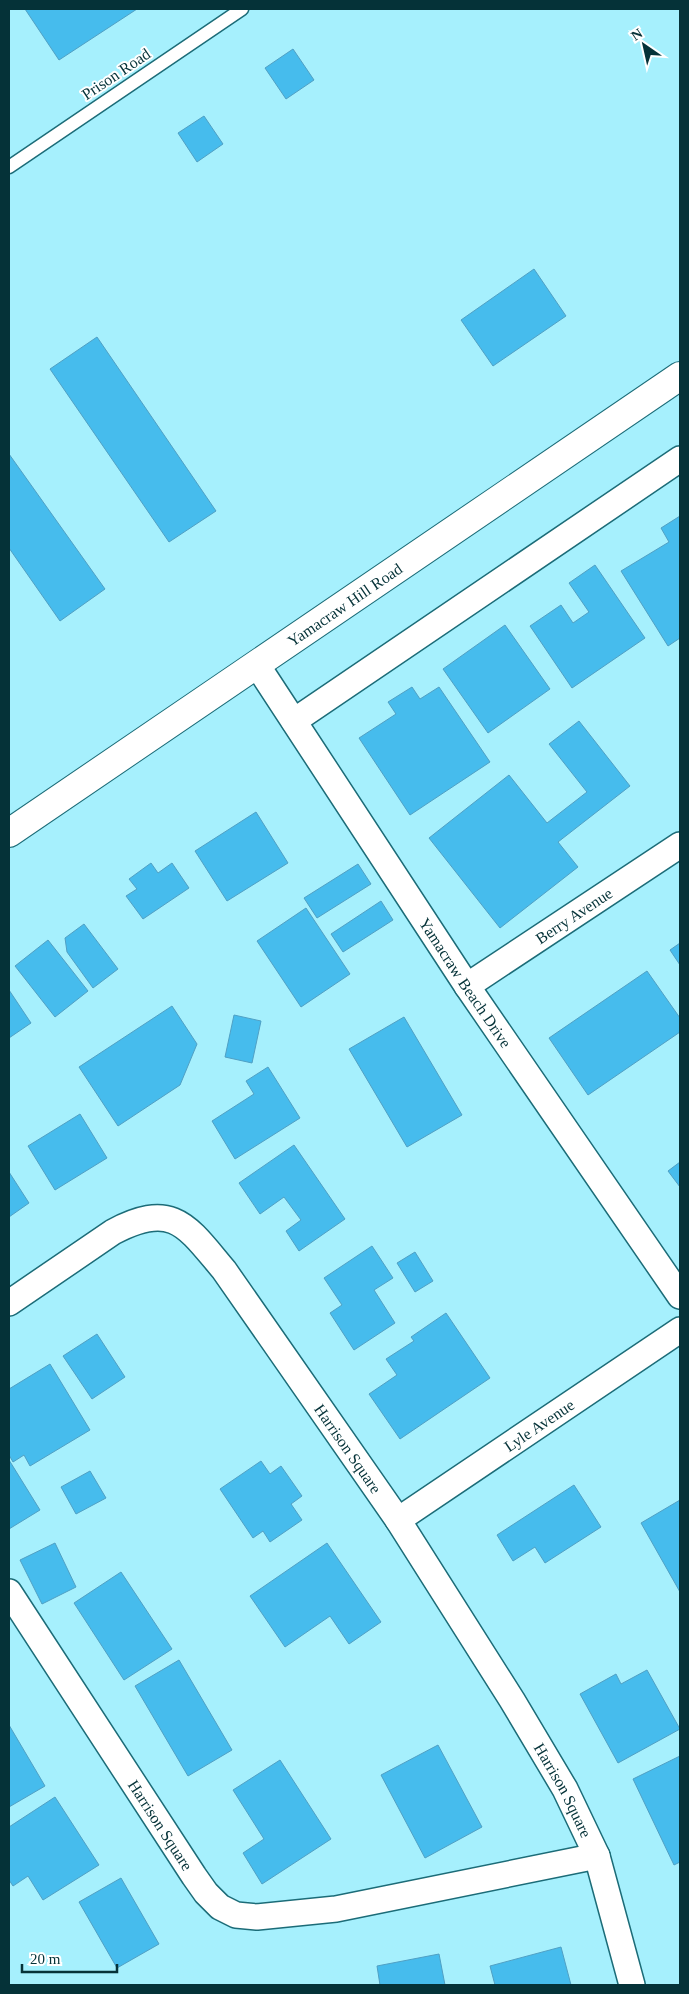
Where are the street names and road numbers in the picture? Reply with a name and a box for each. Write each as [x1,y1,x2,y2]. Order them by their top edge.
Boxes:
street label: Prison Road [79,45,153,103]
street label: Yamacraw Hill Road [284,560,405,649]
street label: Berry Avenue [532,884,615,947]
street label: Yamacraw Beach Drive [416,915,515,1051]
street label: Lyle Avenue [501,1396,577,1454]
street label: Harrison Square [311,1401,385,1496]
street label: Harrison Square [531,1740,595,1840]
street label: Harrison Square [125,1777,196,1873]

